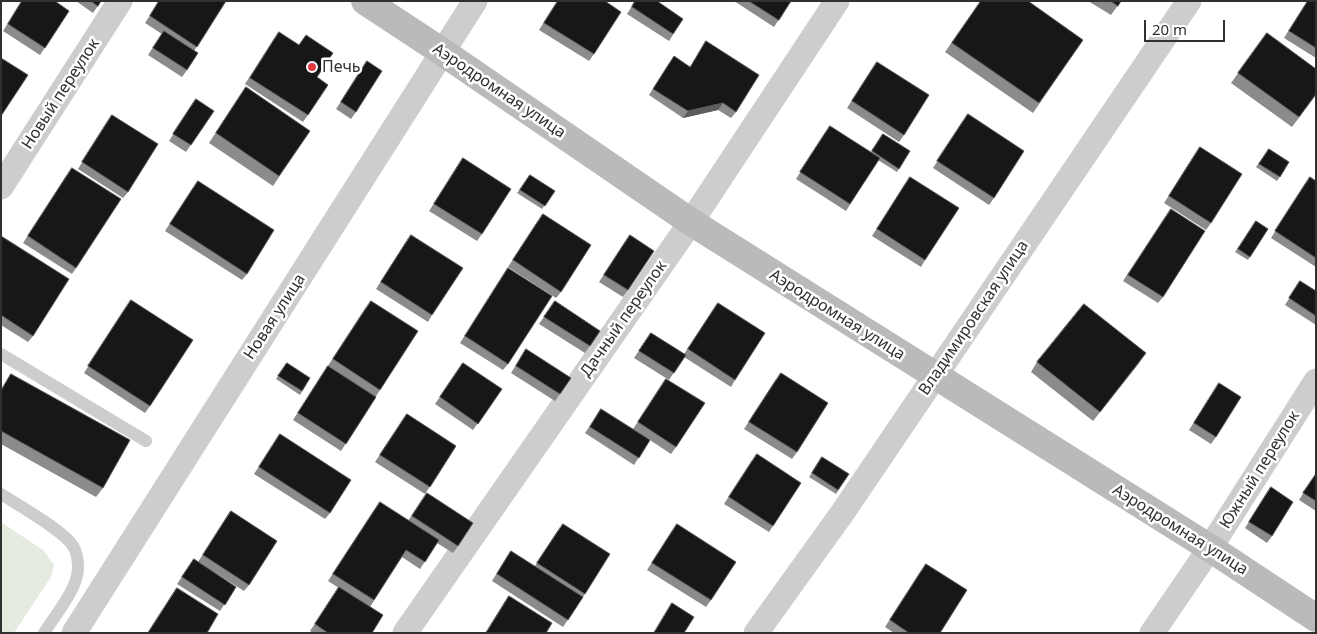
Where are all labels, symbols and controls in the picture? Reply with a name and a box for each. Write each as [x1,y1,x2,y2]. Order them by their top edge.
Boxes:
scale bar [1147,10,1228,42]
text: 20 m [1152,19,1187,39]
street label: Новый переулок [18,35,104,153]
street label: Аэродромная улица [429,39,569,143]
place label: Печь [322,57,361,77]
marker: Печь [306,61,318,73]
street label: Владимировская улица [915,237,1033,399]
street label: Дачный переулок [577,257,671,381]
street label: Аэродромная улица [766,266,908,364]
street label: Новая улица [240,271,310,363]
street label: Южный переулок [1216,408,1304,532]
street label: Аэродромная улица [1109,481,1251,579]

